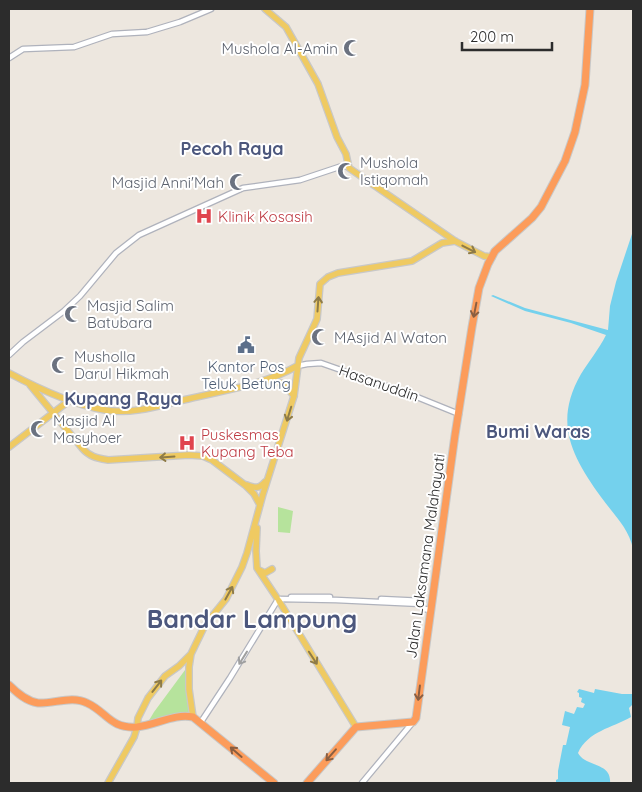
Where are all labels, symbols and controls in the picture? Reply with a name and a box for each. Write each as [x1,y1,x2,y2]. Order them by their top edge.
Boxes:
scale bar [462,20,552,52]
text: 200 m [470,27,514,46]
mosque icon: Mushola Al-Amin [342,38,362,58]
place label: Mushola Al-Amin [222,39,338,58]
district label: Pecoh Raya [180,137,284,160]
place label: Mushola Istiqomah [360,153,429,189]
mosque icon: Mushola Istiqomah [336,161,356,181]
mosque icon: Masjid Anni'Mah [228,172,248,192]
place label: Masjid Anni'Mah [112,173,224,192]
hospital icon: Klinik Kosasih [194,206,214,226]
place label: Klinik Kosasih [218,207,313,226]
one-way arrow [462,244,477,254]
place label: Masjid Salim Batubara [87,296,174,332]
one-way arrow [314,296,323,312]
one-way arrow [469,302,479,318]
mosque icon: Masjid Salim Batubara [63,304,83,324]
mosque icon: MAsjid Al Waton [310,327,330,347]
place label: MAsjid Al Waton [334,328,447,347]
public building icon: Kantor Pos Teluk Betung [236,335,256,355]
place label: Musholla Darul Hikmah [74,347,169,383]
mosque icon: Musholla Darul Hikmah [50,355,70,375]
place label: Kantor Pos Teluk Betung [201,357,291,393]
street label: Hasanuddin [336,360,422,406]
district label: Kupang Raya [64,387,182,410]
one-way arrow [283,406,293,422]
place label: Masjid Al Masyhoer [53,411,122,447]
mosque icon: Masjid Al Masyhoer [29,419,49,439]
district label: Bumi Waras [486,420,590,443]
place label: Puskesmas Kupang Teba [201,425,294,461]
hospital icon: Puskesmas Kupang Teba [177,433,197,453]
one-way arrow [159,452,175,461]
street label: Jalan Laksamana Malahayati [401,452,449,660]
one-way arrow [224,585,234,600]
district label: Bandar Lampung [147,603,357,634]
one-way arrow [237,651,248,665]
one-way arrow [308,651,318,665]
one-way arrow [152,680,163,693]
one-way arrow [414,684,424,700]
one-way arrow [230,746,243,758]
one-way arrow [325,749,337,762]

